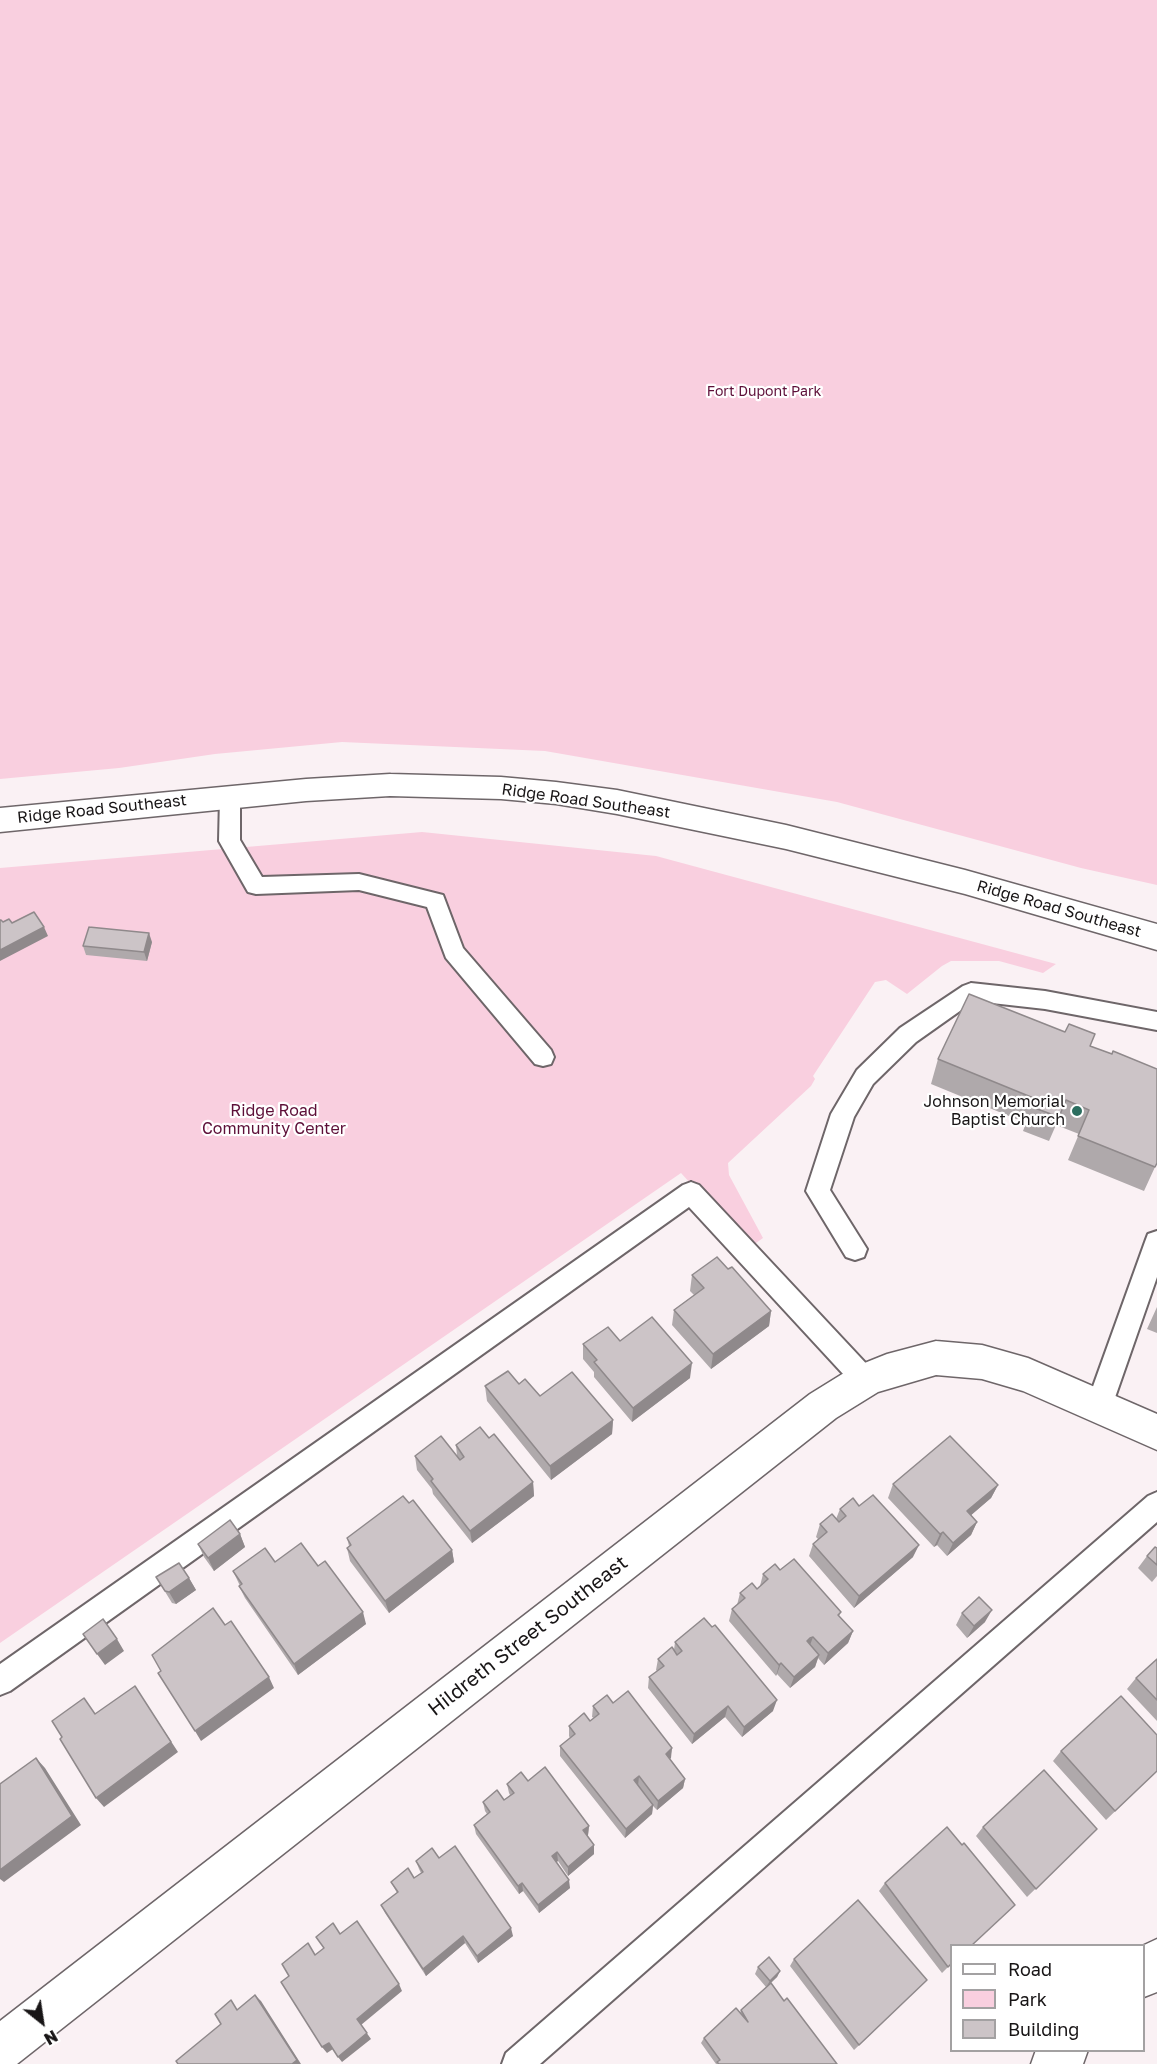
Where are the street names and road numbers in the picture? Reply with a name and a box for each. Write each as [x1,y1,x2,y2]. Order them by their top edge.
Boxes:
street label: Ridge Road Southeast [500,780,672,822]
street label: Ridge Road Southeast [16,791,188,827]
street label: Ridge Road Southeast [975,876,1143,942]
street label: Hildreth Street Southeast [424,1551,632,1721]

